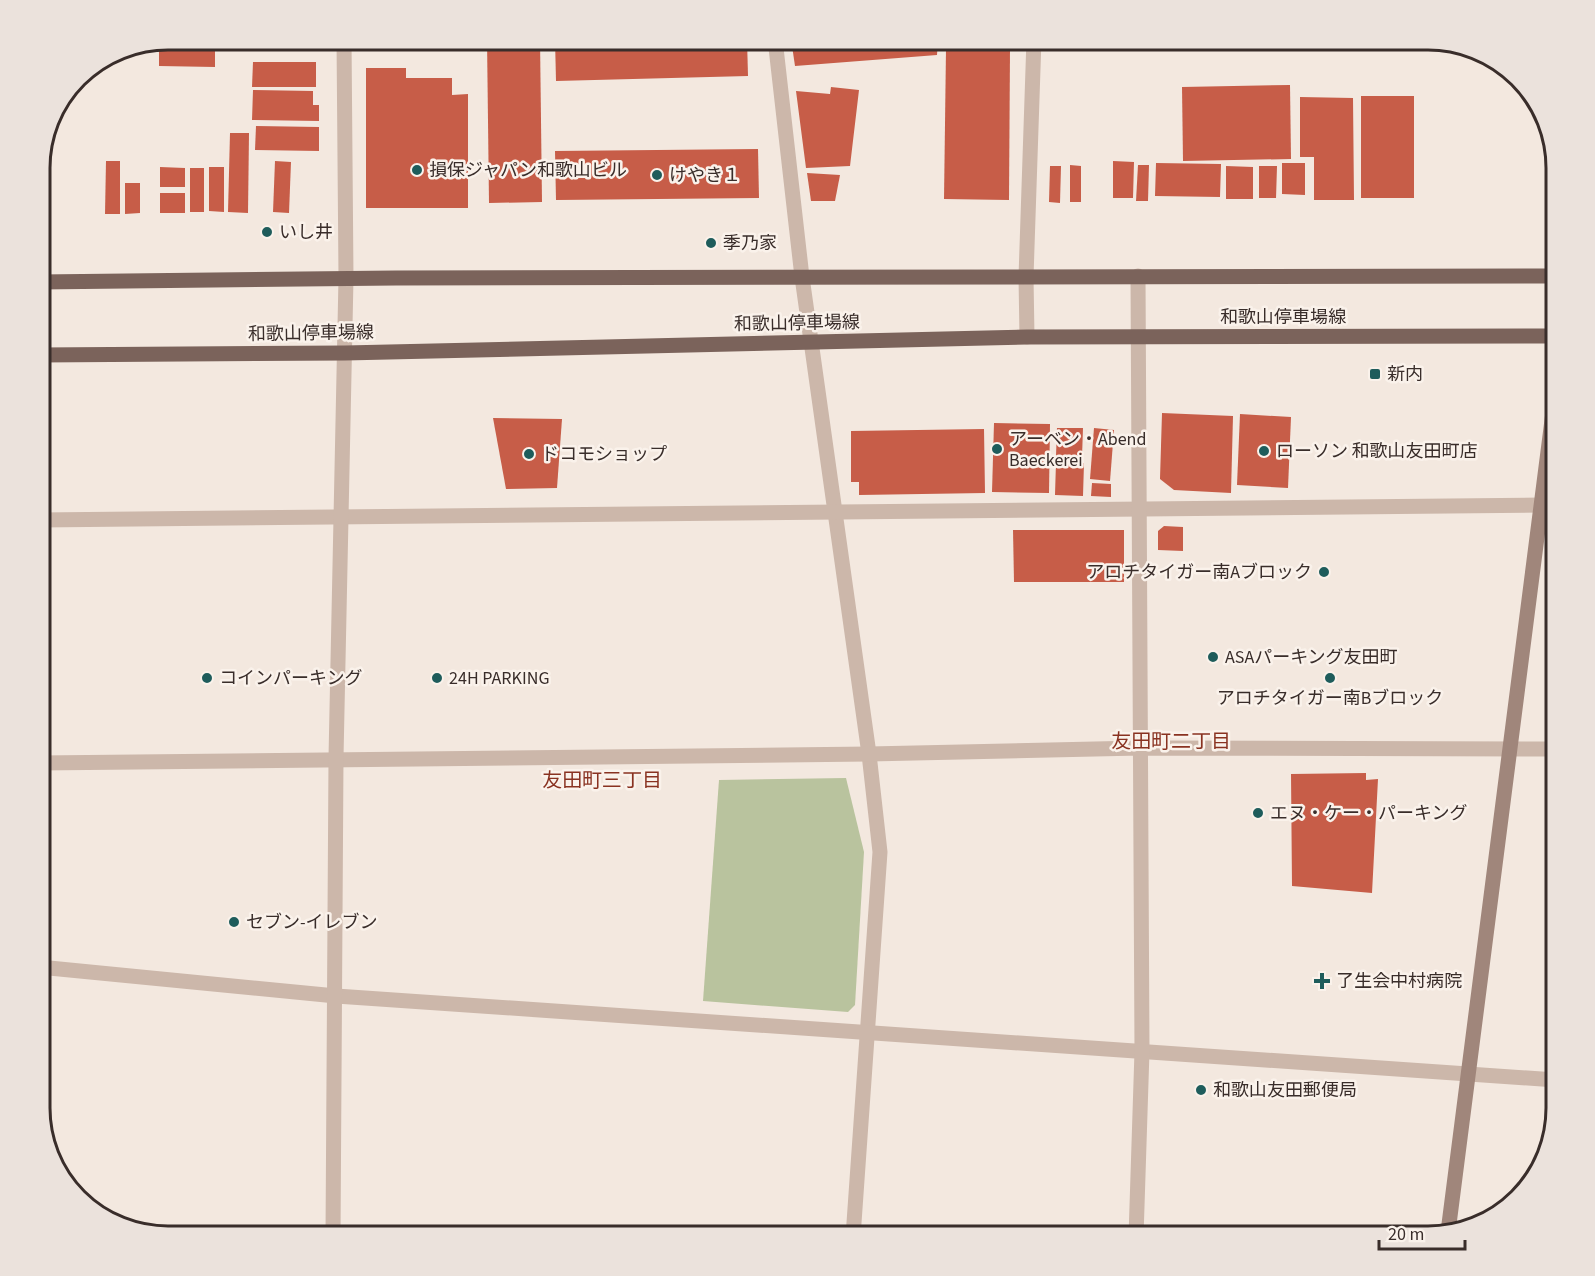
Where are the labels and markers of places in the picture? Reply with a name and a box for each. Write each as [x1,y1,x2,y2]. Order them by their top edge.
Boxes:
place label: 損保ジャパン和歌山ビル [429,158,627,183]
marker: 損保ジャパン和歌山ビル [410,163,424,177]
place label: けやき１ [669,163,741,188]
marker: けやき１ [650,168,664,182]
place label: いし井 [279,220,333,245]
marker: いし井 [260,225,274,239]
place label: 季乃家 [723,231,777,256]
marker: 季乃家 [704,236,718,250]
place label: 新内 [1387,362,1423,387]
marker: 新内 [1368,367,1382,381]
place label: アーベン・Abend Baeckerei [1009,427,1146,473]
place label: ローソン 和歌山友田町店 [1276,439,1478,464]
place label: ドコモショップ [541,442,667,467]
marker: アーベン・Abend Baeckerei [990,442,1004,456]
marker: ローソン 和歌山友田町店 [1257,444,1271,458]
marker: ドコモショップ [522,447,536,461]
place label: アロチタイガー南Aブロック [1086,560,1312,585]
marker: アロチタイガー南Aブロック [1317,565,1331,579]
place label: ASAパーキング友田町 [1225,645,1398,670]
marker: ASAパーキング友田町 [1206,650,1220,664]
place label: コインパーキング [219,666,362,691]
place label: 24H PARKING [449,666,550,691]
marker: コインパーキング [200,671,214,685]
marker: 24H PARKING [430,671,444,685]
marker: アロチタイガー南Bブロック [1323,671,1337,685]
place label: アロチタイガー南Bブロック [1217,686,1443,711]
place label: エヌ・ケー・パーキング [1270,801,1467,826]
marker: エヌ・ケー・パーキング [1251,806,1265,820]
place label: セブン-イレブン [246,910,378,935]
marker: セブン-イレブン [227,915,241,929]
place label: 了生会中村病院 [1336,969,1462,994]
marker: 了生会中村病院 [1313,972,1331,990]
place label: 和歌山友田郵便局 [1213,1078,1357,1103]
marker: 和歌山友田郵便局 [1194,1083,1208,1097]

